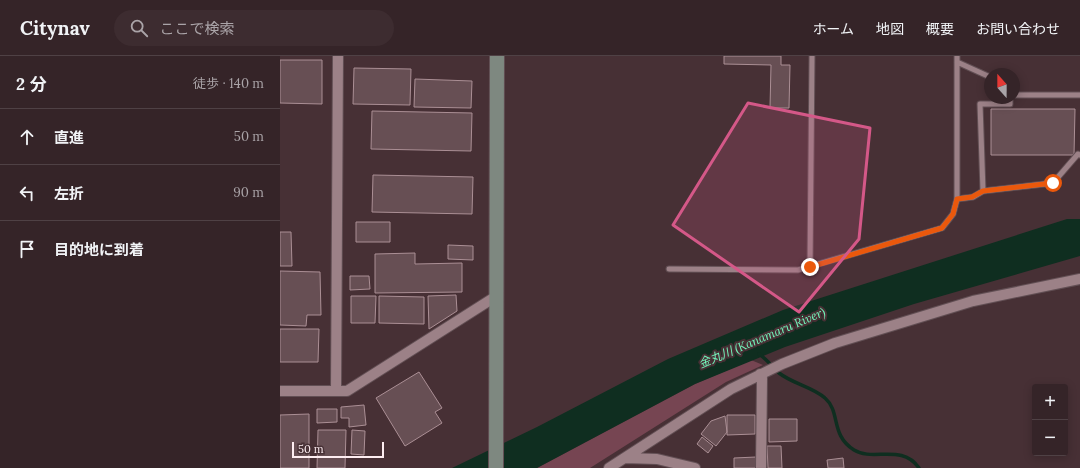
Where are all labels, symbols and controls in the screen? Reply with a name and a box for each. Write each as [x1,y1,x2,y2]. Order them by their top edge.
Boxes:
search box [114,10,394,46]
text: Citynav [20,16,90,40]
icon: search [128,17,150,39]
text: ここで検索 [160,19,235,38]
text: ホーム [812,20,854,38]
text: 地図 [876,20,904,38]
text: 概要 [926,20,954,38]
text: お問い合わせ [976,20,1060,38]
north arrow [984,68,1020,104]
text: 2 分 [16,73,47,95]
text: 徒歩 · 140 m [193,75,264,92]
icon: ahead [16,126,38,148]
text: 直進 [54,128,84,147]
text: 50 m [234,128,264,145]
route start [1044,174,1062,192]
icon: left [16,182,38,204]
text: 左折 [54,184,84,203]
text: 90 m [233,184,264,201]
icon: arrive [16,238,38,260]
text: 目的地に到着 [54,240,144,259]
route end [801,258,819,276]
water label: 金丸川 (Kanamaru River) [696,304,828,372]
map controls [1032,384,1068,456]
button: + [1032,384,1068,420]
button: − [1032,420,1068,456]
scale bar [292,440,384,459]
text: 50 m [298,442,324,456]

